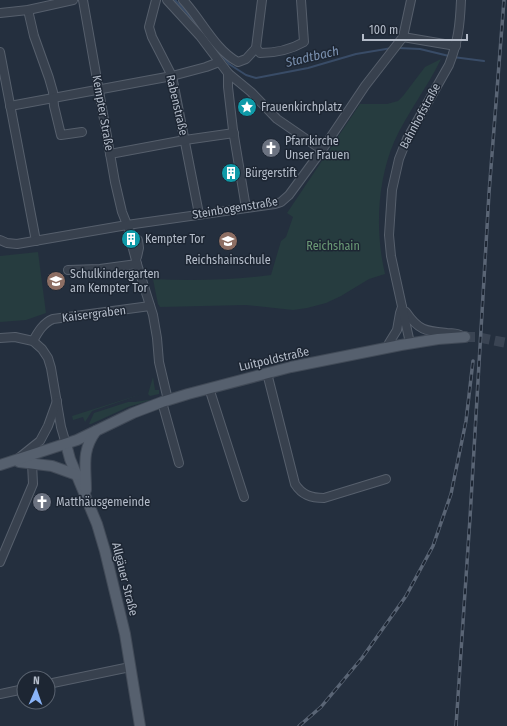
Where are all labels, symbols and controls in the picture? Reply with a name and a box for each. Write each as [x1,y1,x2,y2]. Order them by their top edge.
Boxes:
scale bar [363,16,467,42]
text: 100 m [369,23,398,37]
water label: Stadtbach [283,43,340,70]
street label: Rabenstraße [163,73,191,137]
street label: Kempter Straße [89,74,117,152]
street label: Bahnhofstraße [397,81,443,151]
place icon: Frauenkirchplatz [236,96,258,118]
place label: Frauenkirchplatz [261,100,342,114]
place label: Pfarrkirche Unser Frauen [285,134,350,162]
church icon: Pfarrkirche Unser Frauen [260,137,282,159]
building icon: Bürgerstift [220,162,242,184]
place label: Bürgerstift [245,166,297,180]
street label: Steinbogenstraße [191,194,279,222]
building icon: Kempter Tor [120,228,142,250]
school or university icon: Reichshainschule [217,230,239,252]
place label: Kempter Tor [145,232,206,246]
park label: Reichshain [306,239,360,253]
place label: Reichshainschule [185,253,271,267]
place label: Schulkindergarten am Kempter Tor [70,267,160,295]
school or university icon: Schulkindergarten am Kempter Tor [45,270,67,292]
street label: Kaisergraben [61,303,127,325]
street label: Luitpoldstraße [237,344,311,374]
church icon: Matthäusgemeinde [31,491,53,513]
place label: Matthäusgemeinde [56,495,150,509]
street label: Allgäuer Straße [109,541,141,617]
north arrow [16,670,56,710]
text: N [33,674,40,687]

